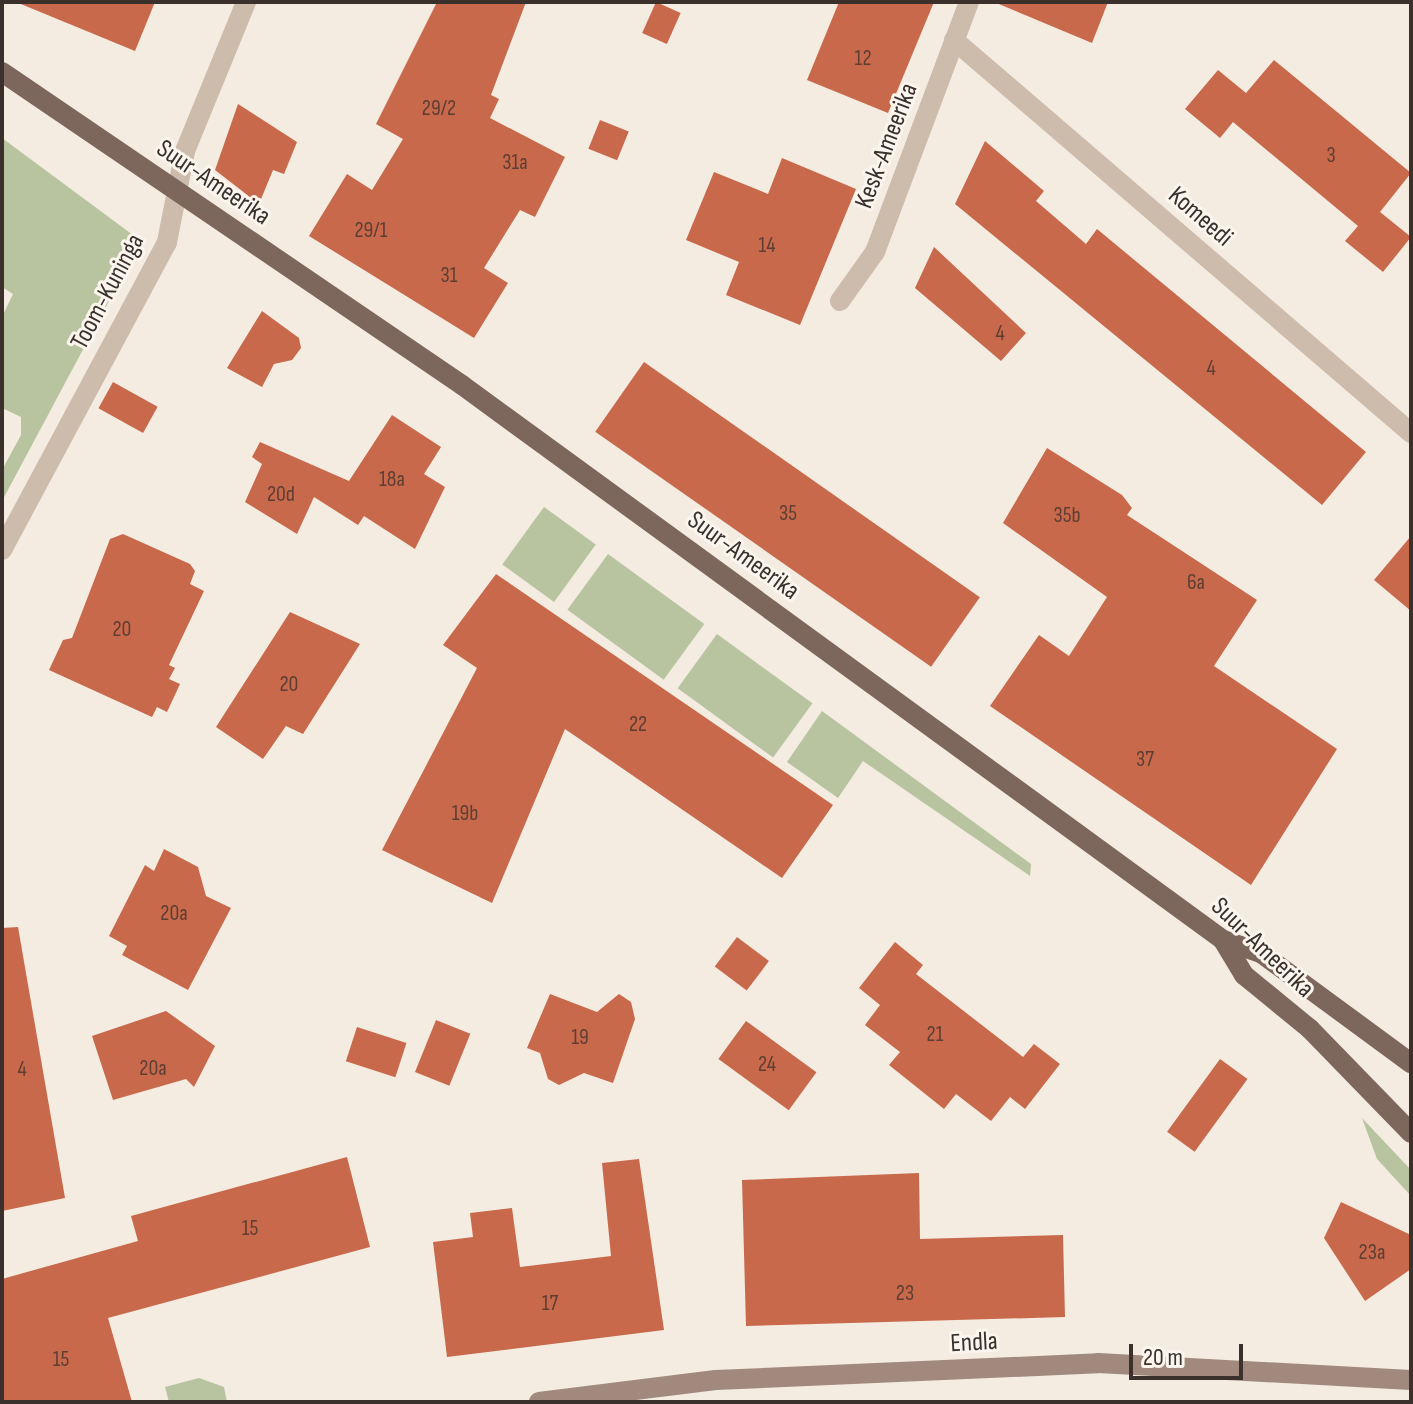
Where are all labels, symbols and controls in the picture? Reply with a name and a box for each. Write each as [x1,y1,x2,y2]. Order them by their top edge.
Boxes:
house number: 12 [854,46,872,72]
street label: Kesk-Ameerika [849,79,925,213]
house number: 29/2 [422,96,456,122]
street label: Suur-Ameerika [150,134,276,232]
house number: 3 [1326,143,1336,169]
house number: 31a [502,150,528,176]
street label: Komeedi [1161,181,1239,253]
house number: 29/1 [355,218,387,244]
street label: Toom-Kuninga [65,229,151,355]
house number: 14 [759,233,775,259]
house number: 31 [441,263,457,289]
house number: 4 [995,321,1005,347]
house number: 4 [1206,356,1216,382]
house number: 18a [379,467,405,493]
house number: 20d [267,482,295,508]
house number: 35 [779,501,797,527]
house number: 35b [1053,503,1081,529]
street label: Suur-Ameerika [681,505,805,607]
house number: 6a [1187,570,1205,596]
house number: 20 [113,617,131,643]
house number: 20 [280,672,298,698]
house number: 22 [629,712,647,738]
house number: 37 [1136,747,1154,773]
house number: 19b [452,801,478,827]
street label: Suur-Ameerika [1204,891,1320,1005]
house number: 20a [160,901,188,927]
house number: 21 [927,1022,943,1048]
house number: 19 [571,1025,589,1051]
house number: 24 [758,1052,776,1078]
house number: 20a [139,1056,167,1082]
house number: 4 [17,1057,27,1083]
house number: 15 [242,1216,258,1242]
house number: 23a [1359,1240,1385,1266]
house number: 23 [896,1281,914,1307]
house number: 17 [542,1291,558,1317]
street label: Endla [949,1326,999,1360]
scale bar [1133,1328,1247,1378]
text: 20 m [1143,1343,1183,1372]
house number: 15 [53,1347,69,1373]

